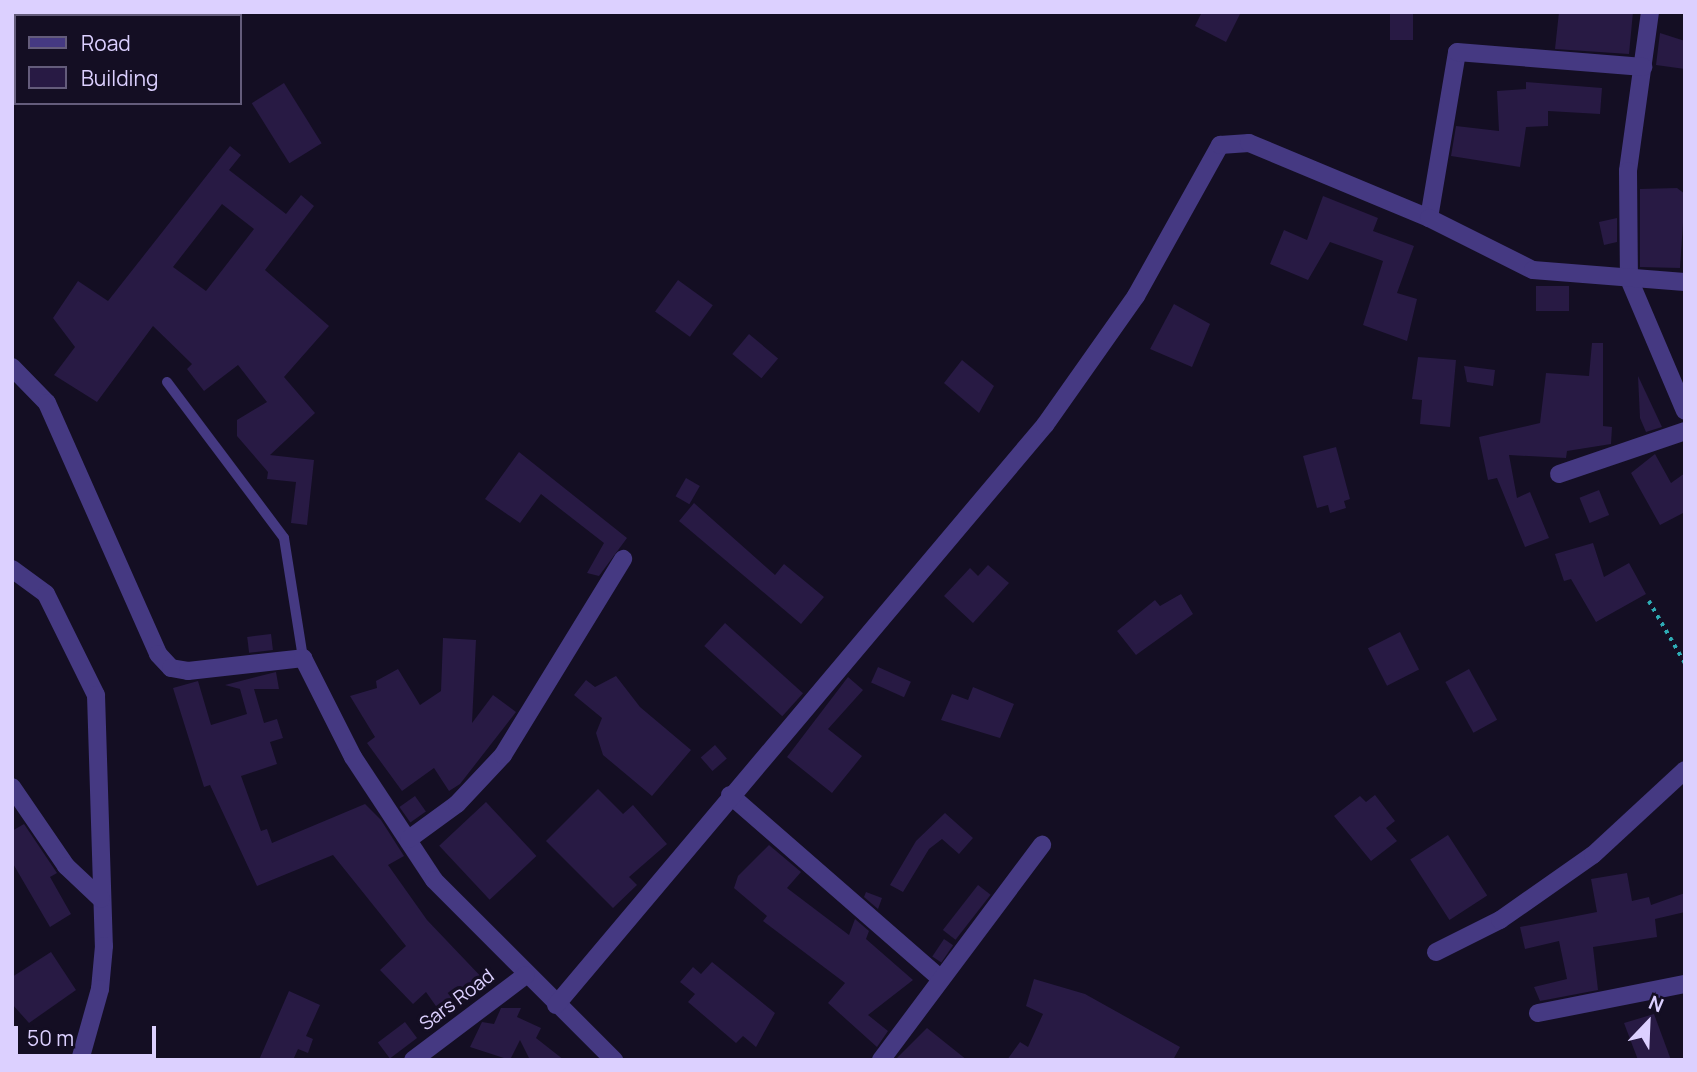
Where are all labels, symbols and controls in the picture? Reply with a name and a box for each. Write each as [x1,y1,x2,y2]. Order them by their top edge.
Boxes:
legend [14,14,242,105]
text: Road [81,29,131,57]
text: Building [81,64,158,92]
street label: Sars Road [415,965,499,1035]
north arrow [1613,988,1683,1058]
text: N [1645,989,1668,1018]
scale bar [18,1012,159,1056]
text: 50 m [27,1024,74,1052]

